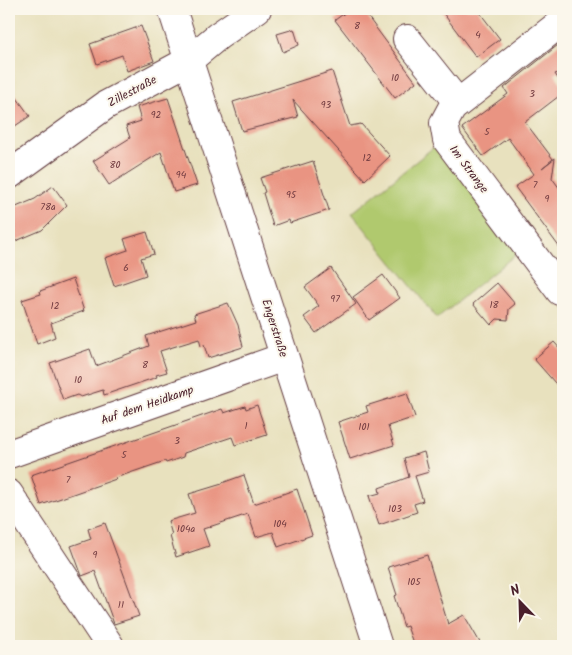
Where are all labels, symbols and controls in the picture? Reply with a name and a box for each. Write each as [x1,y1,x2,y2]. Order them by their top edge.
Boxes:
house number: 8 [354,18,361,34]
house number: 4 [475,27,481,43]
street label: Zillestraße [104,70,161,112]
house number: 10 [391,70,399,86]
house number: 3 [529,86,535,102]
house number: 93 [321,97,332,113]
house number: 92 [151,107,162,123]
house number: 5 [484,124,490,140]
street label: Im Strange [444,141,493,198]
house number: 12 [363,150,372,166]
house number: 80 [109,157,121,173]
house number: 94 [176,167,187,183]
house number: 7 [533,177,538,193]
house number: 95 [286,187,297,203]
house number: 9 [545,191,550,207]
house number: 78a [40,199,56,215]
house number: 6 [123,260,129,276]
house number: 97 [330,291,340,307]
street label: Engerstraße [256,297,293,360]
house number: 18 [489,297,500,313]
house number: 12 [51,298,60,314]
house number: 8 [142,357,149,373]
house number: 10 [74,372,82,388]
street label: Auf dem Heidkamp [98,381,196,430]
house number: 1 [244,418,248,434]
house number: 101 [358,419,370,435]
house number: 3 [174,433,180,449]
house number: 5 [121,447,127,463]
house number: 7 [66,472,71,488]
house number: 103 [388,501,402,517]
house number: 104 [273,516,287,532]
house number: 104a [177,521,195,537]
house number: 9 [93,547,98,563]
house number: 105 [407,574,421,590]
north arrow [494,578,544,628]
text: N [507,579,524,603]
house number: 11 [118,597,124,613]

